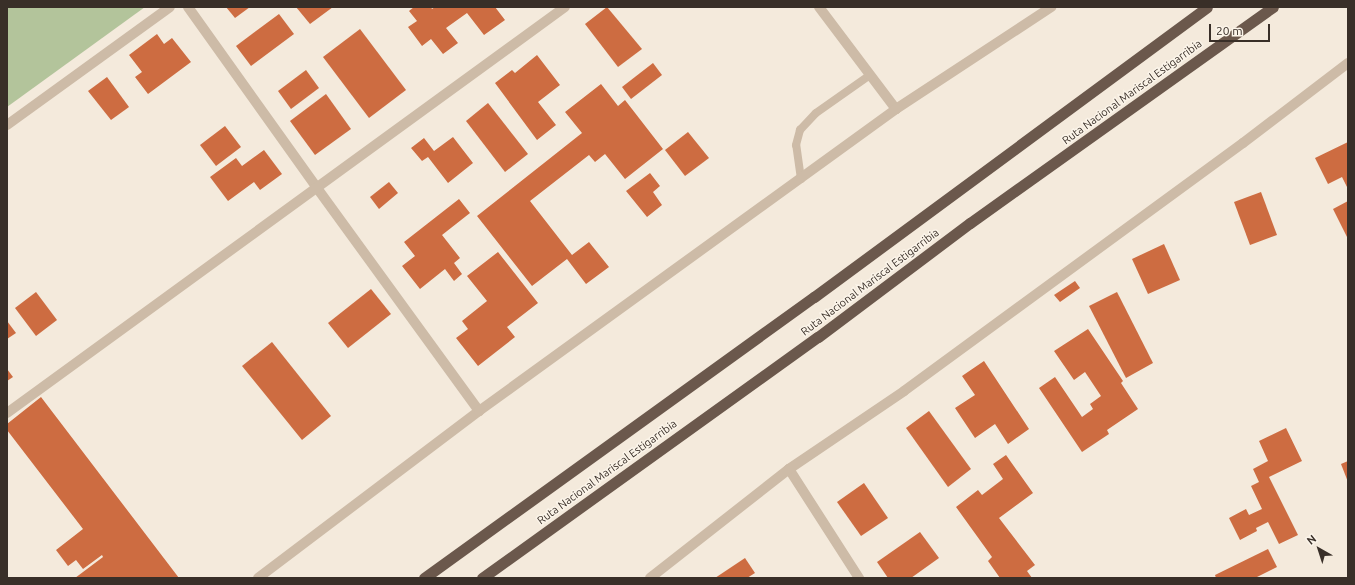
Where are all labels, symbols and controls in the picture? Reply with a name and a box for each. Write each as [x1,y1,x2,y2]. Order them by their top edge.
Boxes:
scale bar [1211,16,1272,42]
text: 20 m [1216,24,1243,37]
street label: Ruta Nacional Mariscal Estigarribia [1060,37,1204,147]
street label: Ruta Nacional Mariscal Estigarribia [798,226,942,338]
street label: Ruta Nacional Mariscal Estigarribia [535,417,679,527]
north arrow [1299,529,1339,569]
text: N [1304,532,1318,547]

